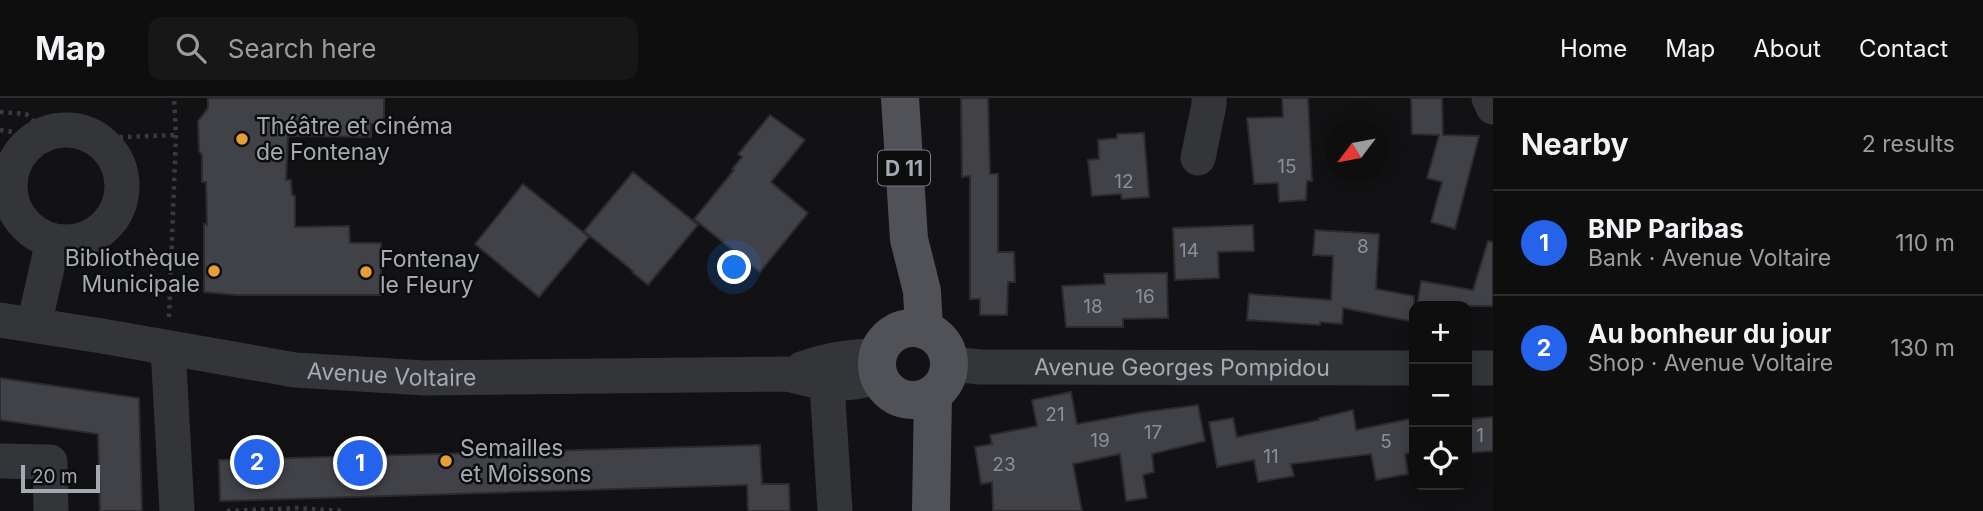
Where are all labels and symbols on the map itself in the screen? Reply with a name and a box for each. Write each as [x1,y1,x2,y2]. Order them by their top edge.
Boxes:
place label: Théâtre et cinéma de Fontenay [256,112,453,166]
north arrow [1325,119,1388,182]
marker: Théâtre et cinéma de Fontenay [234,131,250,147]
road number: D 11 [878,150,930,186]
house number: 15 [1277,155,1297,178]
house number: 12 [1114,170,1134,193]
house number: 8 [1357,235,1369,258]
house number: 14 [1179,239,1199,262]
place label: Bibliothèque Municipale [65,244,200,298]
place label: Fontenay le Fleury [380,245,480,299]
your location [717,250,751,284]
marker: Bibliothèque Municipale [206,263,222,279]
marker: Fontenay le Fleury [358,264,374,280]
house number: 16 [1135,285,1155,308]
house number: 18 [1083,295,1103,318]
street label: Avenue Georges Pompidou [1034,353,1330,382]
street label: Avenue Voltaire [306,357,476,392]
house number: 21 [1045,403,1065,426]
house number: 17 [1144,421,1162,444]
house number: 1 [1476,424,1484,447]
house number: 19 [1090,429,1110,452]
house number: 5 [1380,430,1392,453]
place label: Semailles et Moissons [460,434,591,488]
pin: 2 [234,436,280,488]
pin: 1 [337,437,383,489]
house number: 11 [1263,445,1279,468]
marker: Semailles et Moissons [438,453,454,469]
house number: 23 [992,453,1016,476]
scale bar [21,462,100,494]

